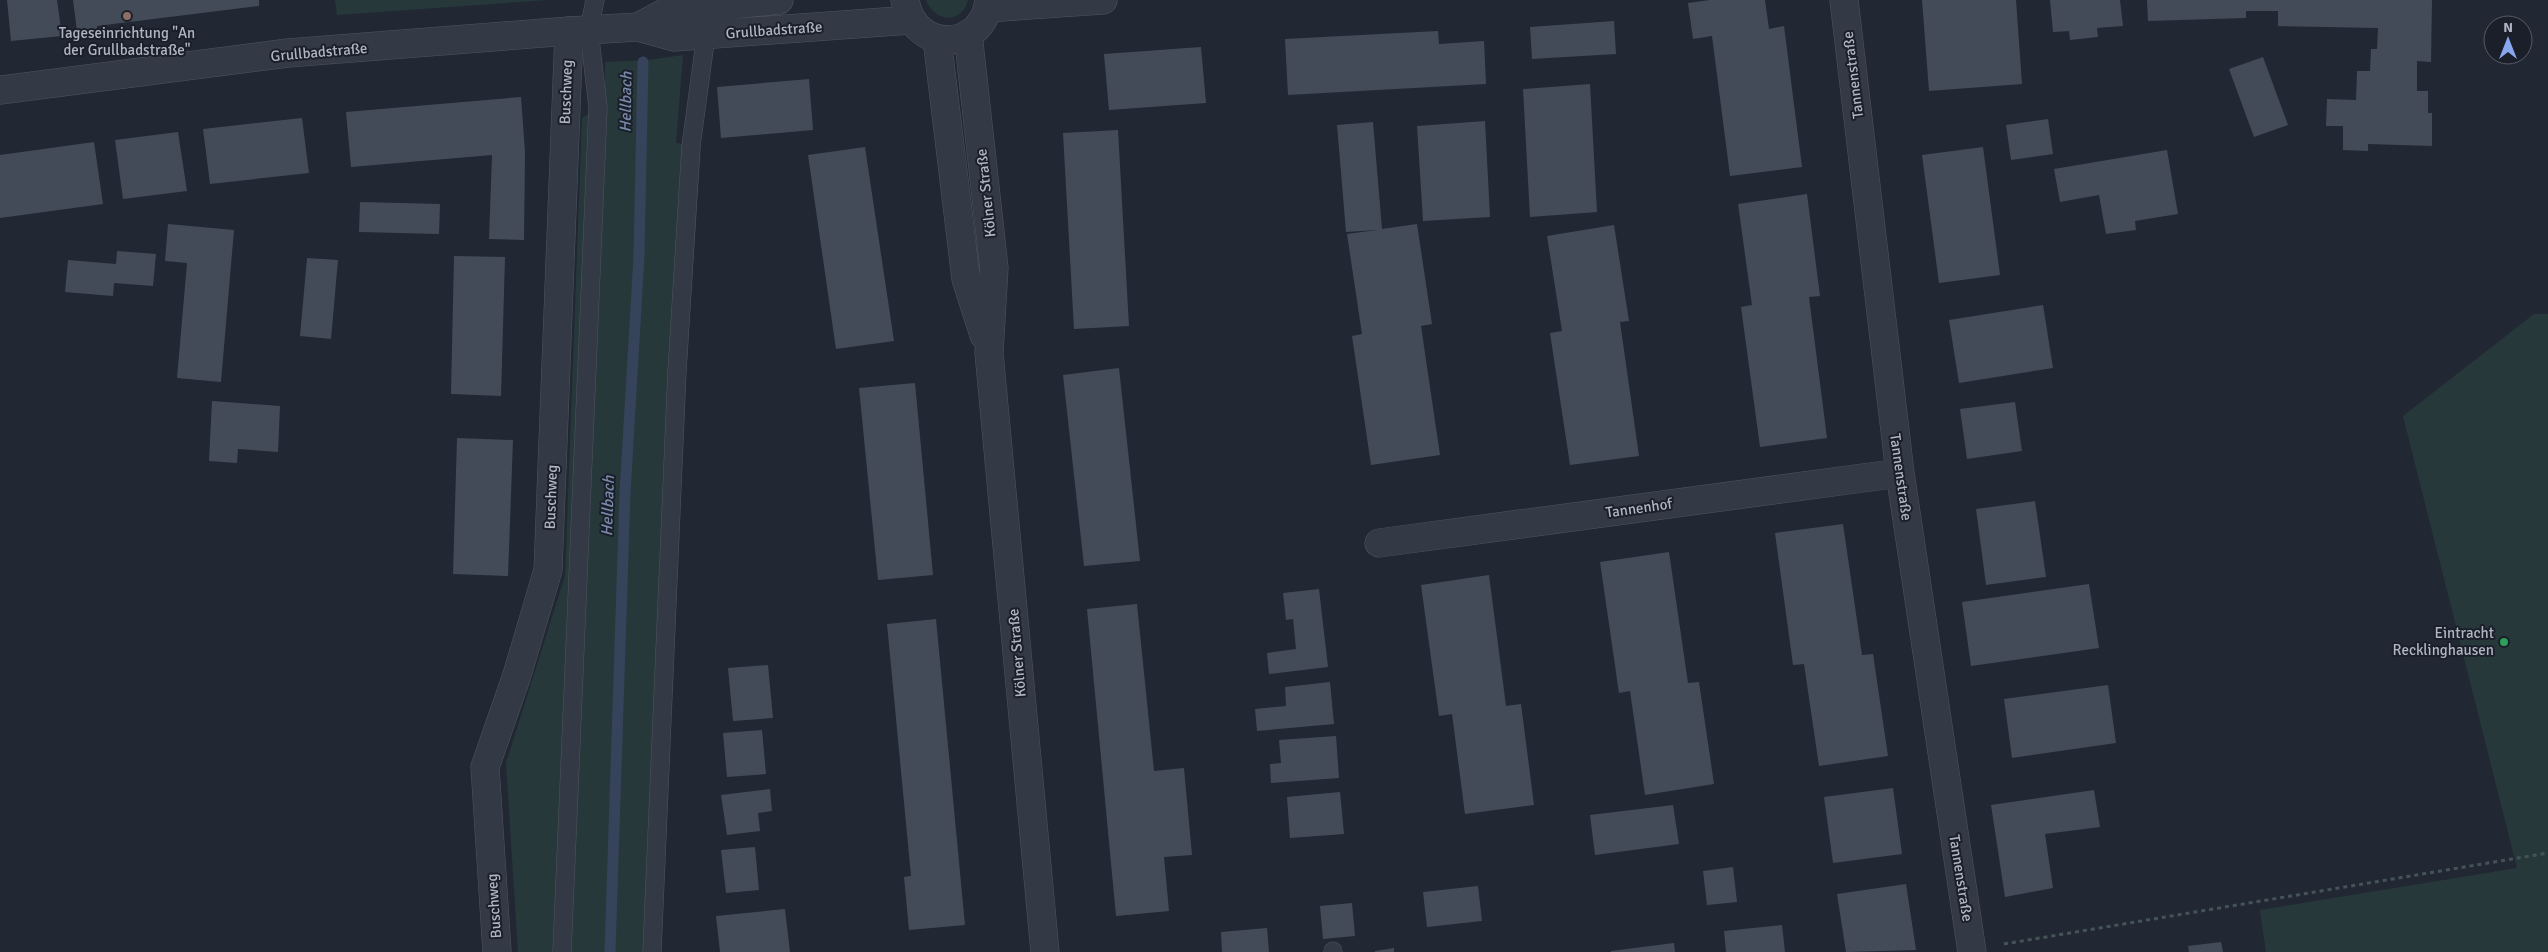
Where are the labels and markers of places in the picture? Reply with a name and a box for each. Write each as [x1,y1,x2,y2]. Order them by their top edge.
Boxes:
marker: Tageseinrichtung "An der Grullbadstraße" [121,10,133,22]
place label: Tageseinrichtung "An der Grullbadstraße" [59,24,195,59]
place label: Eintracht Recklinghausen [2393,624,2494,659]
marker: Eintracht Recklinghausen [2498,636,2510,648]

